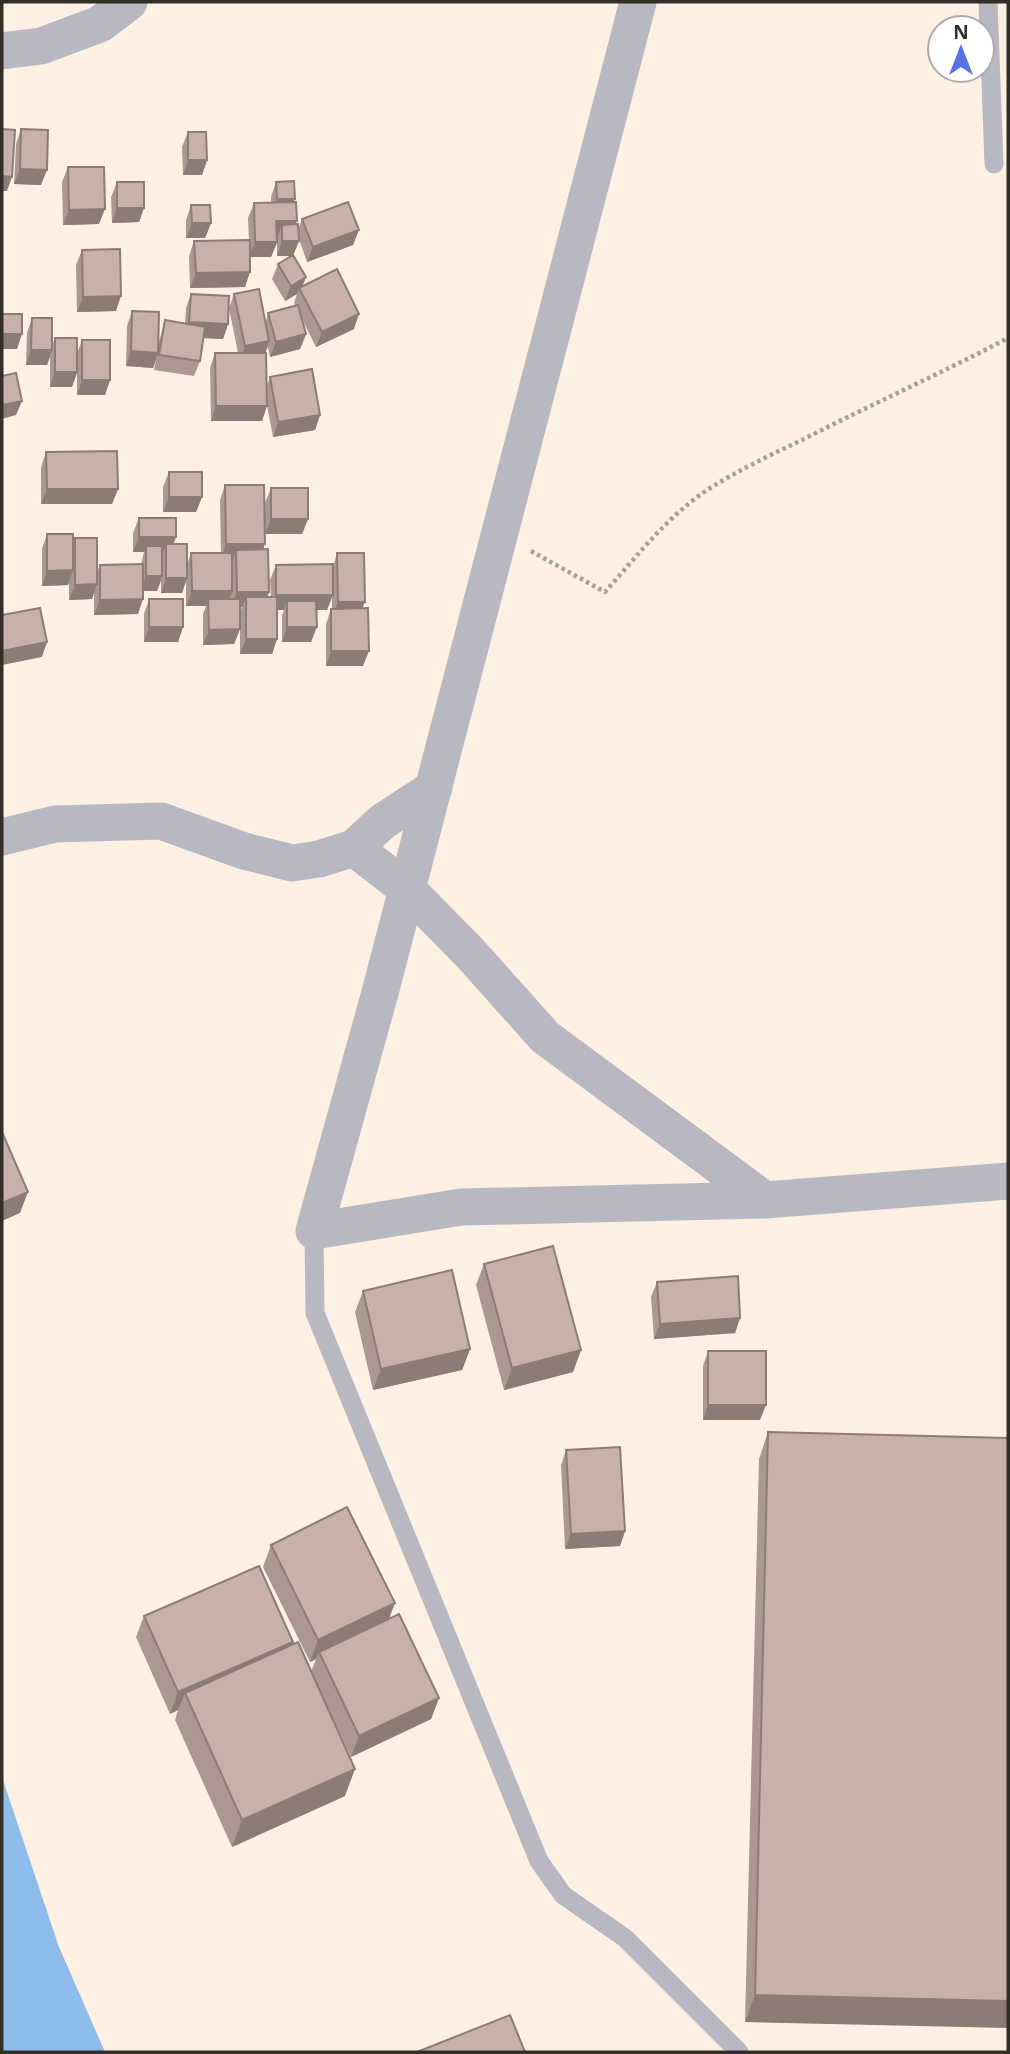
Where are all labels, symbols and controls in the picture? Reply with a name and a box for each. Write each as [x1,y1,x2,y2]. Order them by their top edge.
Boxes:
north arrow [926,14,996,84]
text: N [953,19,969,45]

